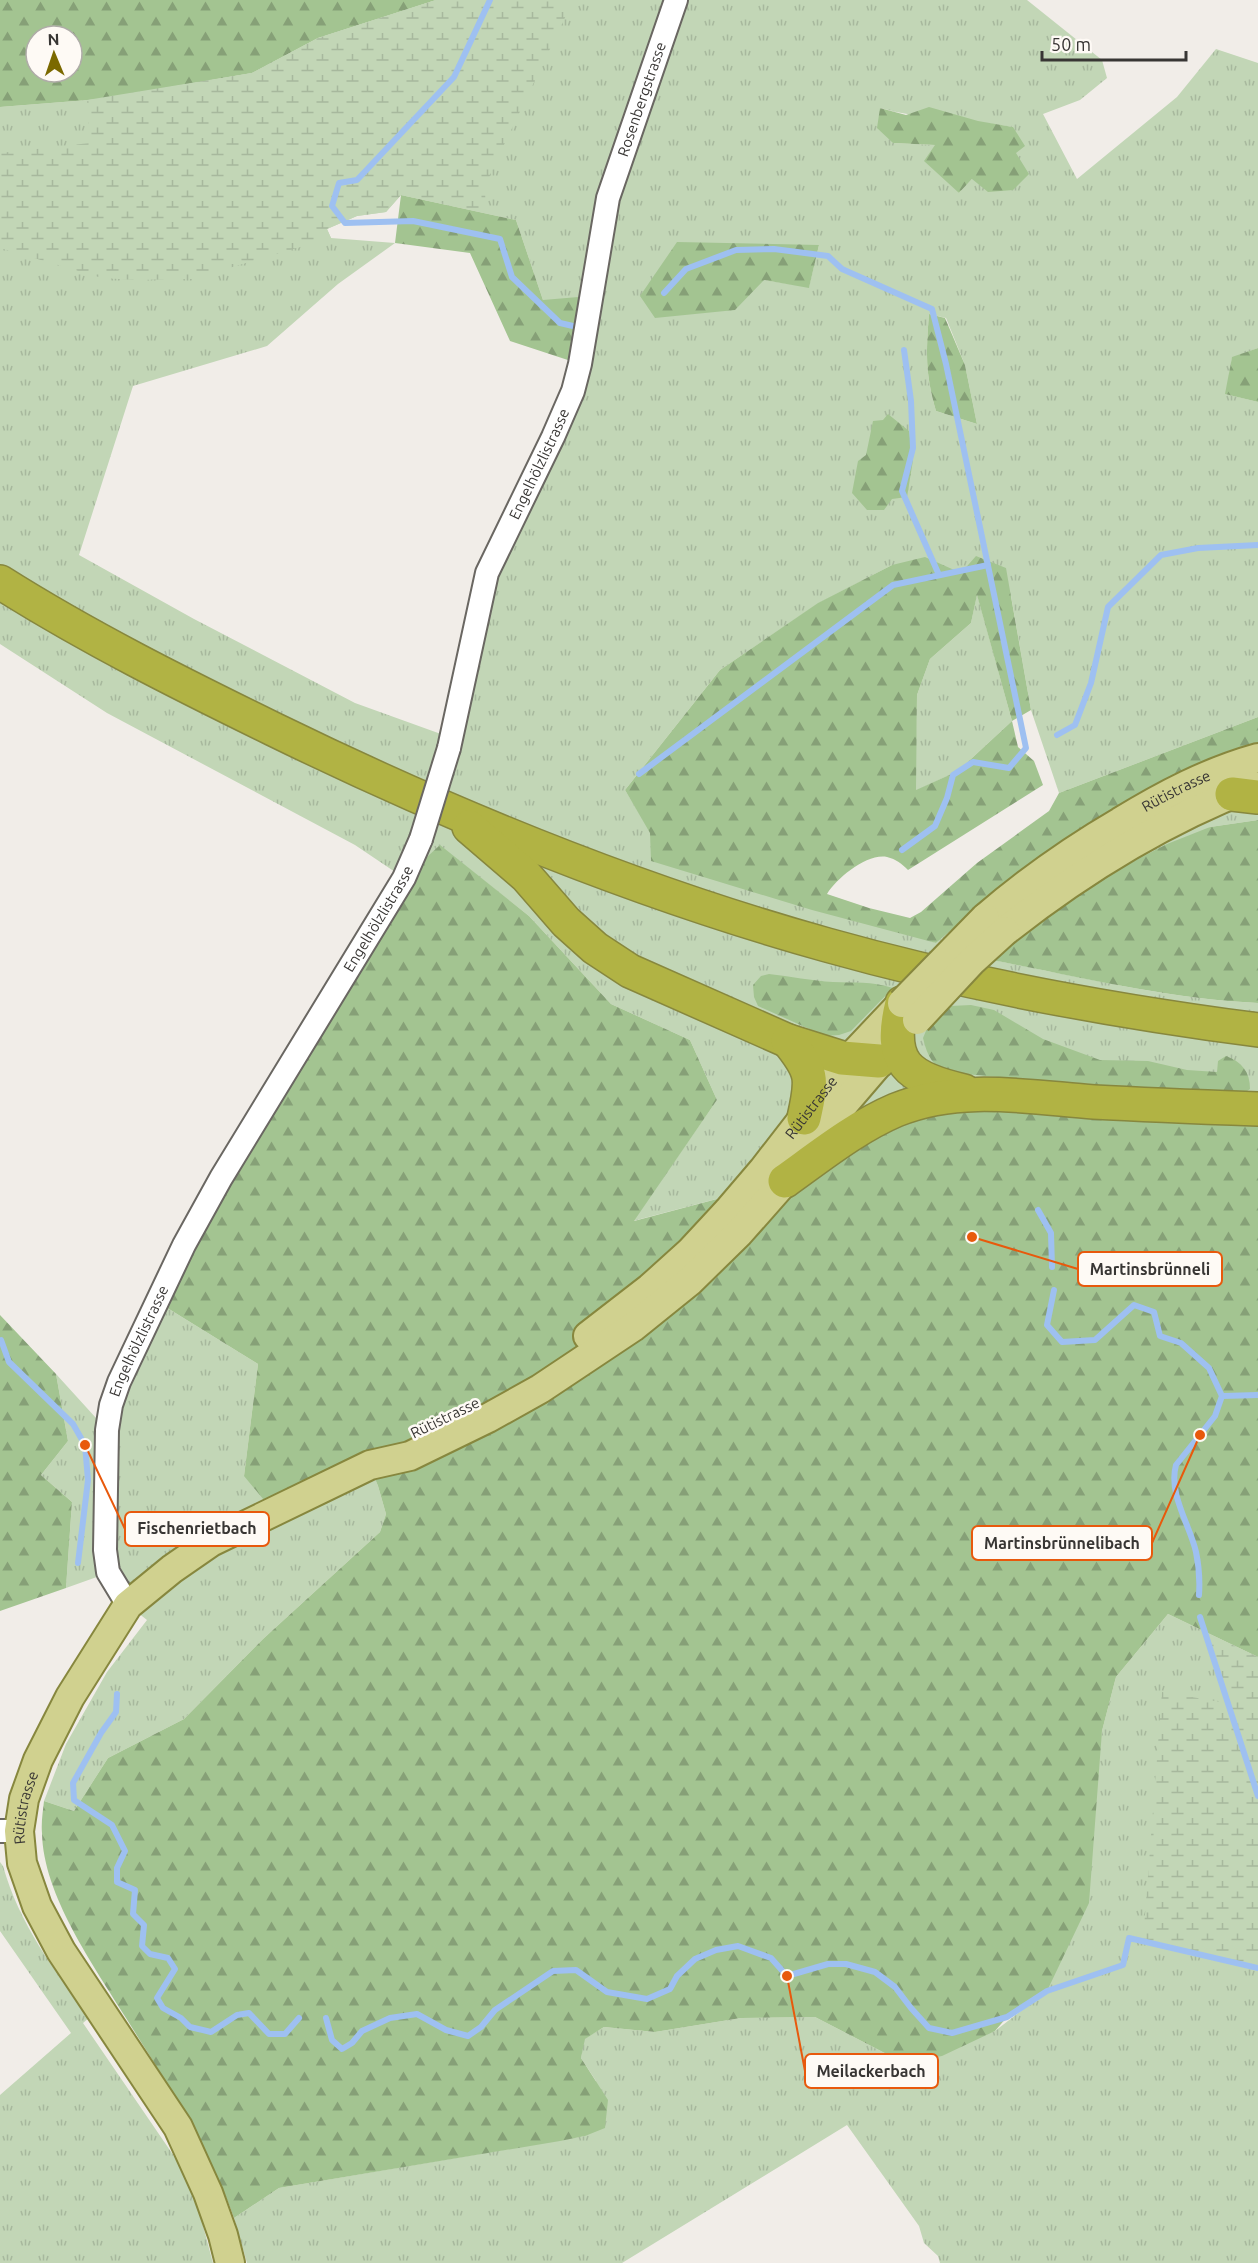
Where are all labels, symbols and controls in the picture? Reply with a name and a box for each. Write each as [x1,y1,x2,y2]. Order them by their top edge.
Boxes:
north arrow [24,24,84,84]
scale bar [1042,24,1186,62]
text: N [47,30,60,48]
text: 50 m [1051,34,1091,54]
street label: Rosenbergstrasse [614,40,669,159]
street label: Engelhölzlistrasse [505,406,572,522]
street label: Rütistrasse [1139,767,1213,815]
street label: Engelhölzlistrasse [340,863,416,975]
street label: Rütistrasse [781,1073,841,1142]
callout: Martinsbrünneli [1078,1252,1222,1286]
text: Martinsbrünneli [1090,1260,1210,1278]
street label: Engelhölzlistrasse [106,1282,172,1399]
street label: Rütistrasse [408,1394,482,1442]
callout: Fischenrietbach [125,1512,269,1546]
text: Fischenrietbach [137,1519,257,1537]
callout: Martinsbrünnelibach [972,1526,1152,1560]
text: Martinsbrünnelibach [984,1534,1140,1552]
street label: Rütistrasse [10,1769,41,1845]
callout: Meilackerbach [805,2054,938,2088]
text: Meilackerbach [816,2062,926,2080]

